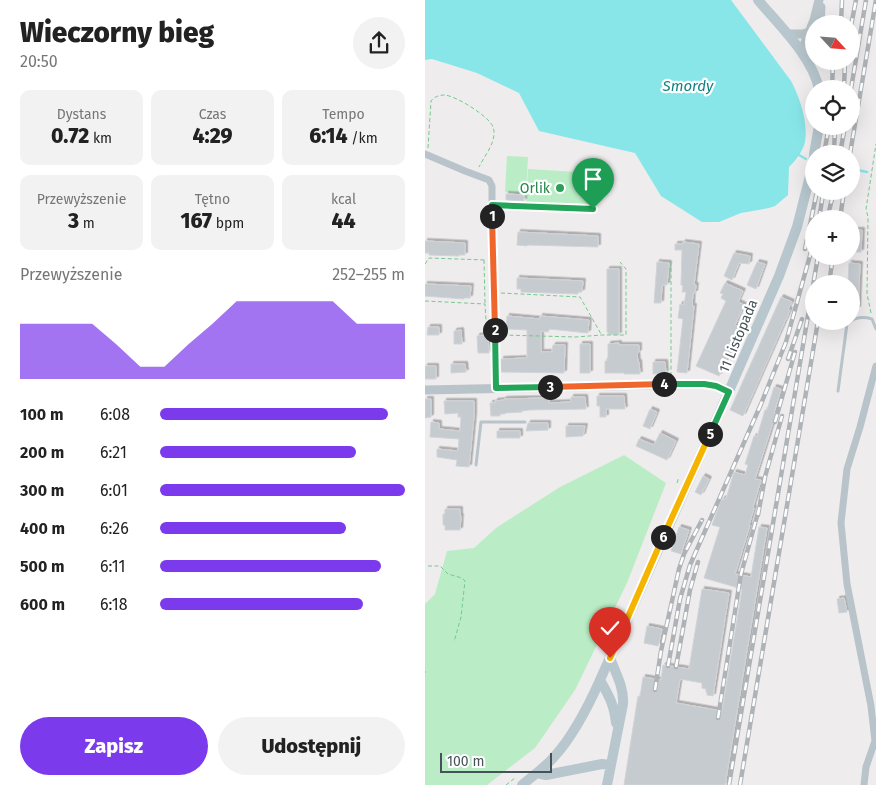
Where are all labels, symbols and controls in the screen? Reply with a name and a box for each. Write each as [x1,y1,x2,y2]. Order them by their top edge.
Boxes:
north arrow [805,15,860,70]
map controls [805,15,860,330]
text: Wieczorny bieg [20,16,214,49]
button: share [353,17,405,69]
text: 20:50 [20,52,58,71]
water label: Smordy [662,77,714,95]
button: locate [805,80,860,135]
text: Dystans [57,106,106,123]
text: Czas [199,106,226,123]
text: Tempo [322,106,365,123]
text: 0.72 [51,123,89,149]
text: 4:29 [193,123,232,149]
text: 6:14 [309,123,348,149]
text: km [89,130,112,147]
text: /km [348,130,378,147]
button: layers [805,145,860,200]
pin [572,158,614,209]
icon: arrive [579,165,607,193]
place label: Orlik [520,180,551,197]
marker: Orlik [554,182,566,194]
text: Przewyższenie [37,191,126,208]
text: Tętno [195,191,230,208]
text: kcal [331,191,356,208]
pin: 1 [479,204,505,228]
text: 3 [68,208,79,234]
text: 167 [181,208,212,234]
text: 44 [331,208,356,234]
text: 1 [489,208,496,225]
button: + [805,210,860,265]
text: m [79,215,95,232]
text: bpm [212,215,244,232]
text: Przewyższenie [20,265,123,284]
text: 252–255 m [332,265,405,284]
button: − [805,275,860,330]
street label: 11 Listopada [715,297,762,375]
pin: 2 [483,318,507,342]
text: 2 [492,322,499,339]
pin: 4 [651,372,677,396]
pin: 3 [537,374,563,400]
text: 4 [661,376,668,393]
text: 3 [547,379,554,396]
text: 100 m [20,405,63,424]
text: 6:08 [100,405,130,424]
pin: 5 [697,422,723,446]
text: 5 [707,426,714,443]
text: 200 m [20,443,64,462]
text: 6:21 [100,443,127,462]
text: 300 m [20,481,64,500]
text: 6:01 [100,481,128,500]
text: 400 m [20,519,65,538]
text: 6:26 [100,519,129,538]
pin: 6 [651,524,675,550]
text: 6 [660,529,667,546]
text: 500 m [20,557,65,576]
text: 6:11 [100,557,125,576]
text: 600 m [20,595,65,614]
text: 6:18 [100,595,127,614]
pin [589,607,631,658]
icon: check [596,614,624,642]
button: Zapisz [20,717,208,775]
button: Udostępnij [218,717,405,775]
scale bar [440,750,553,773]
text: 100 m [447,753,484,770]

